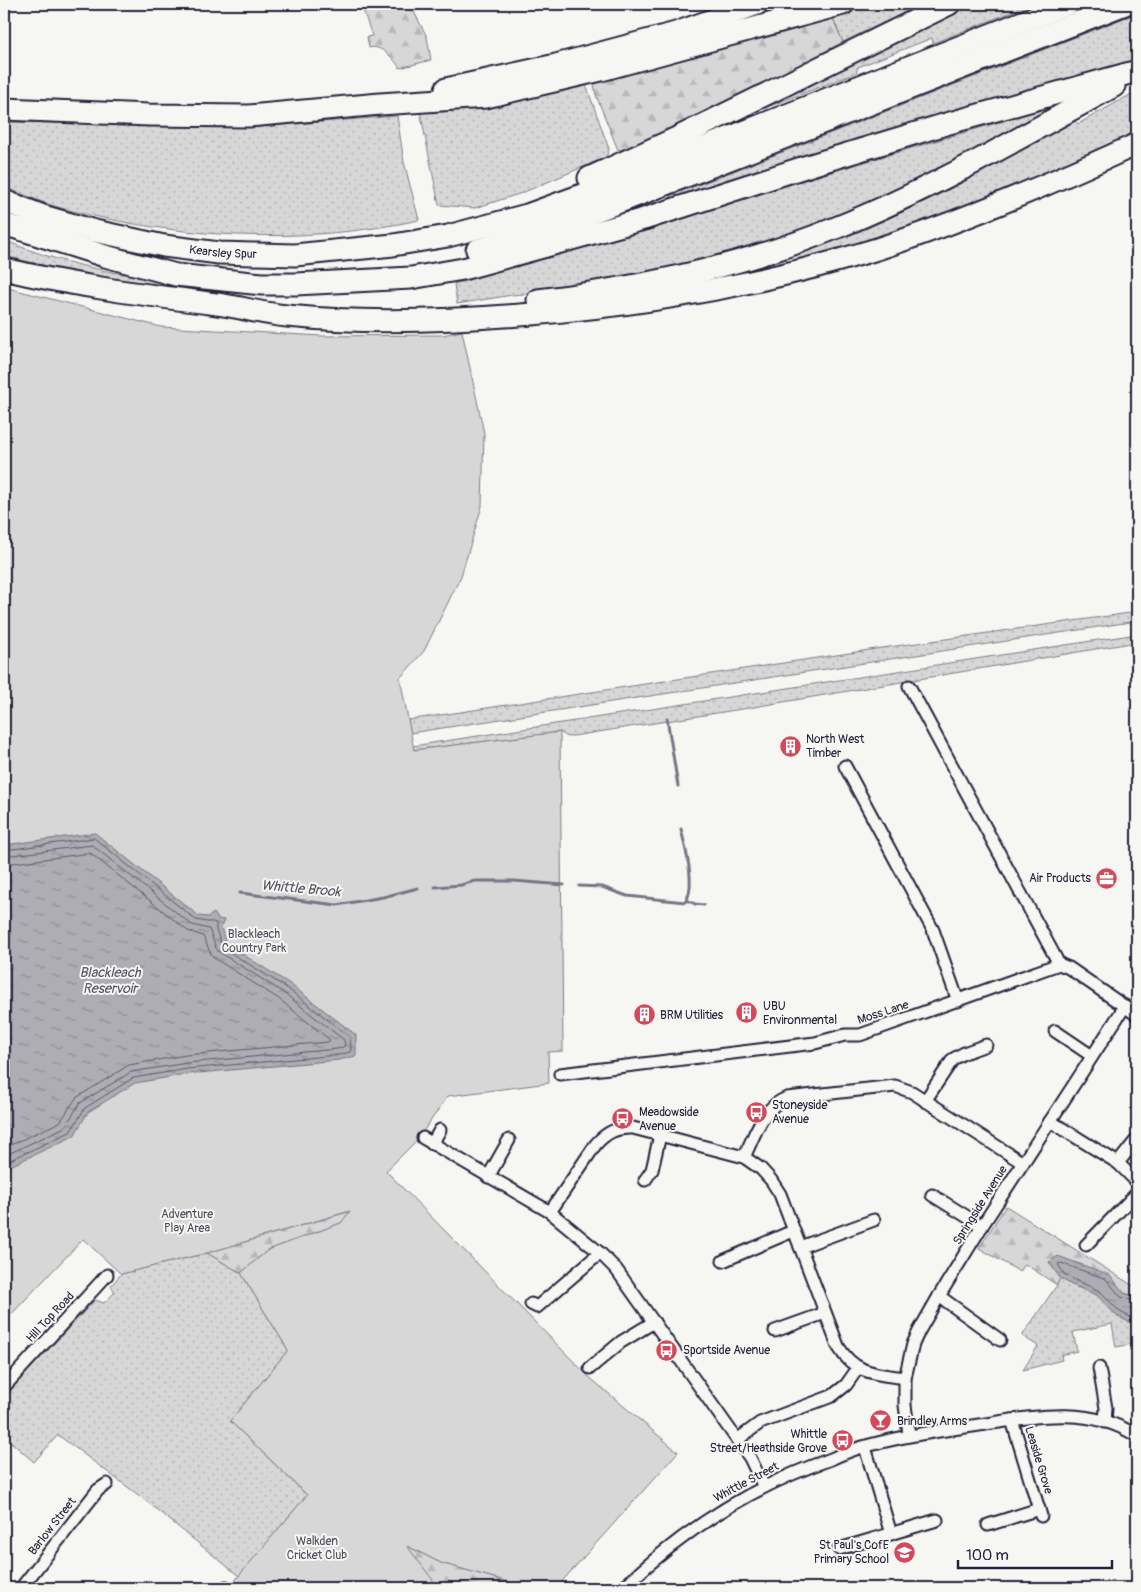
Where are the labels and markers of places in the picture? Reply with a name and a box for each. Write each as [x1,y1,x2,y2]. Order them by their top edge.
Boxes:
place label: North West Timber [806,732,864,761]
building icon: North West Timber [778,734,802,758]
office icon: Air Products [1095,866,1119,890]
place label: Air Products [1029,871,1092,886]
place label: UBU Environmental [763,999,837,1028]
building icon: UBU Environmental [735,1001,759,1025]
building icon: BRM Utilities [632,1003,656,1027]
place label: BRM Utilities [660,1008,724,1023]
place label: Stoneyside Avenue [772,1098,827,1127]
bus stop icon: Stoneyside Avenue [744,1100,768,1124]
place label: Meadowside Avenue [639,1105,699,1134]
bus stop icon: Meadowside Avenue [611,1107,635,1131]
bus stop icon: Sportside Avenue [655,1338,679,1362]
place label: Sportside Avenue [683,1343,770,1358]
bar icon: Brindley Arms [869,1409,893,1433]
place label: Brindley Arms [897,1414,968,1429]
place label: Whittle Street/Heathside Grove [710,1427,827,1456]
bus stop icon: Whittle Street/Heathside Grove [831,1429,855,1453]
place label: St Paul's CofE Primary School [814,1538,889,1567]
school or university icon: St Paul's CofE Primary School [893,1540,917,1564]

